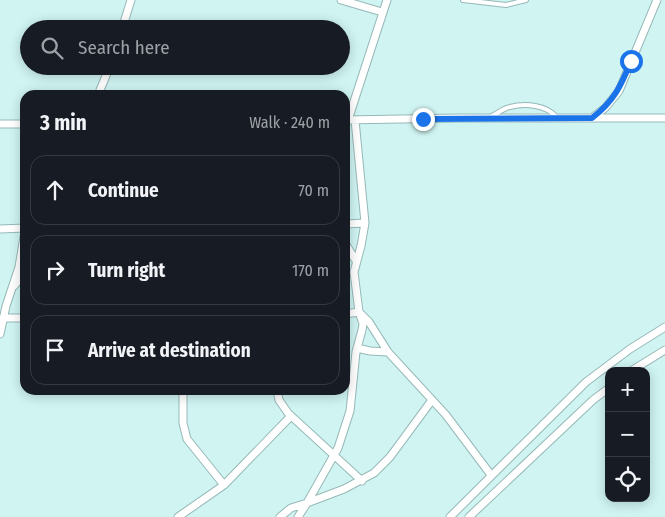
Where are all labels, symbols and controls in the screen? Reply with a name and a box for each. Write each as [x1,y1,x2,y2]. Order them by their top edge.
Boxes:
search box [20,20,350,75]
icon: search [38,34,66,62]
text: Search here [78,36,170,59]
route start [620,50,643,73]
route end [412,108,435,131]
text: 3 min [40,110,87,136]
text: Walk · 240 m [249,113,330,132]
icon: ahead [41,176,69,204]
text: Continue [88,179,159,202]
text: 70 m [298,181,329,200]
icon: right [41,256,69,284]
text: Turn right [88,259,165,282]
text: 170 m [292,261,329,280]
icon: arrive [41,336,69,364]
text: Arrive at destination [88,339,251,362]
map controls [605,367,650,502]
button: + [605,367,650,412]
button: − [605,412,650,457]
button: locate [605,457,650,502]

